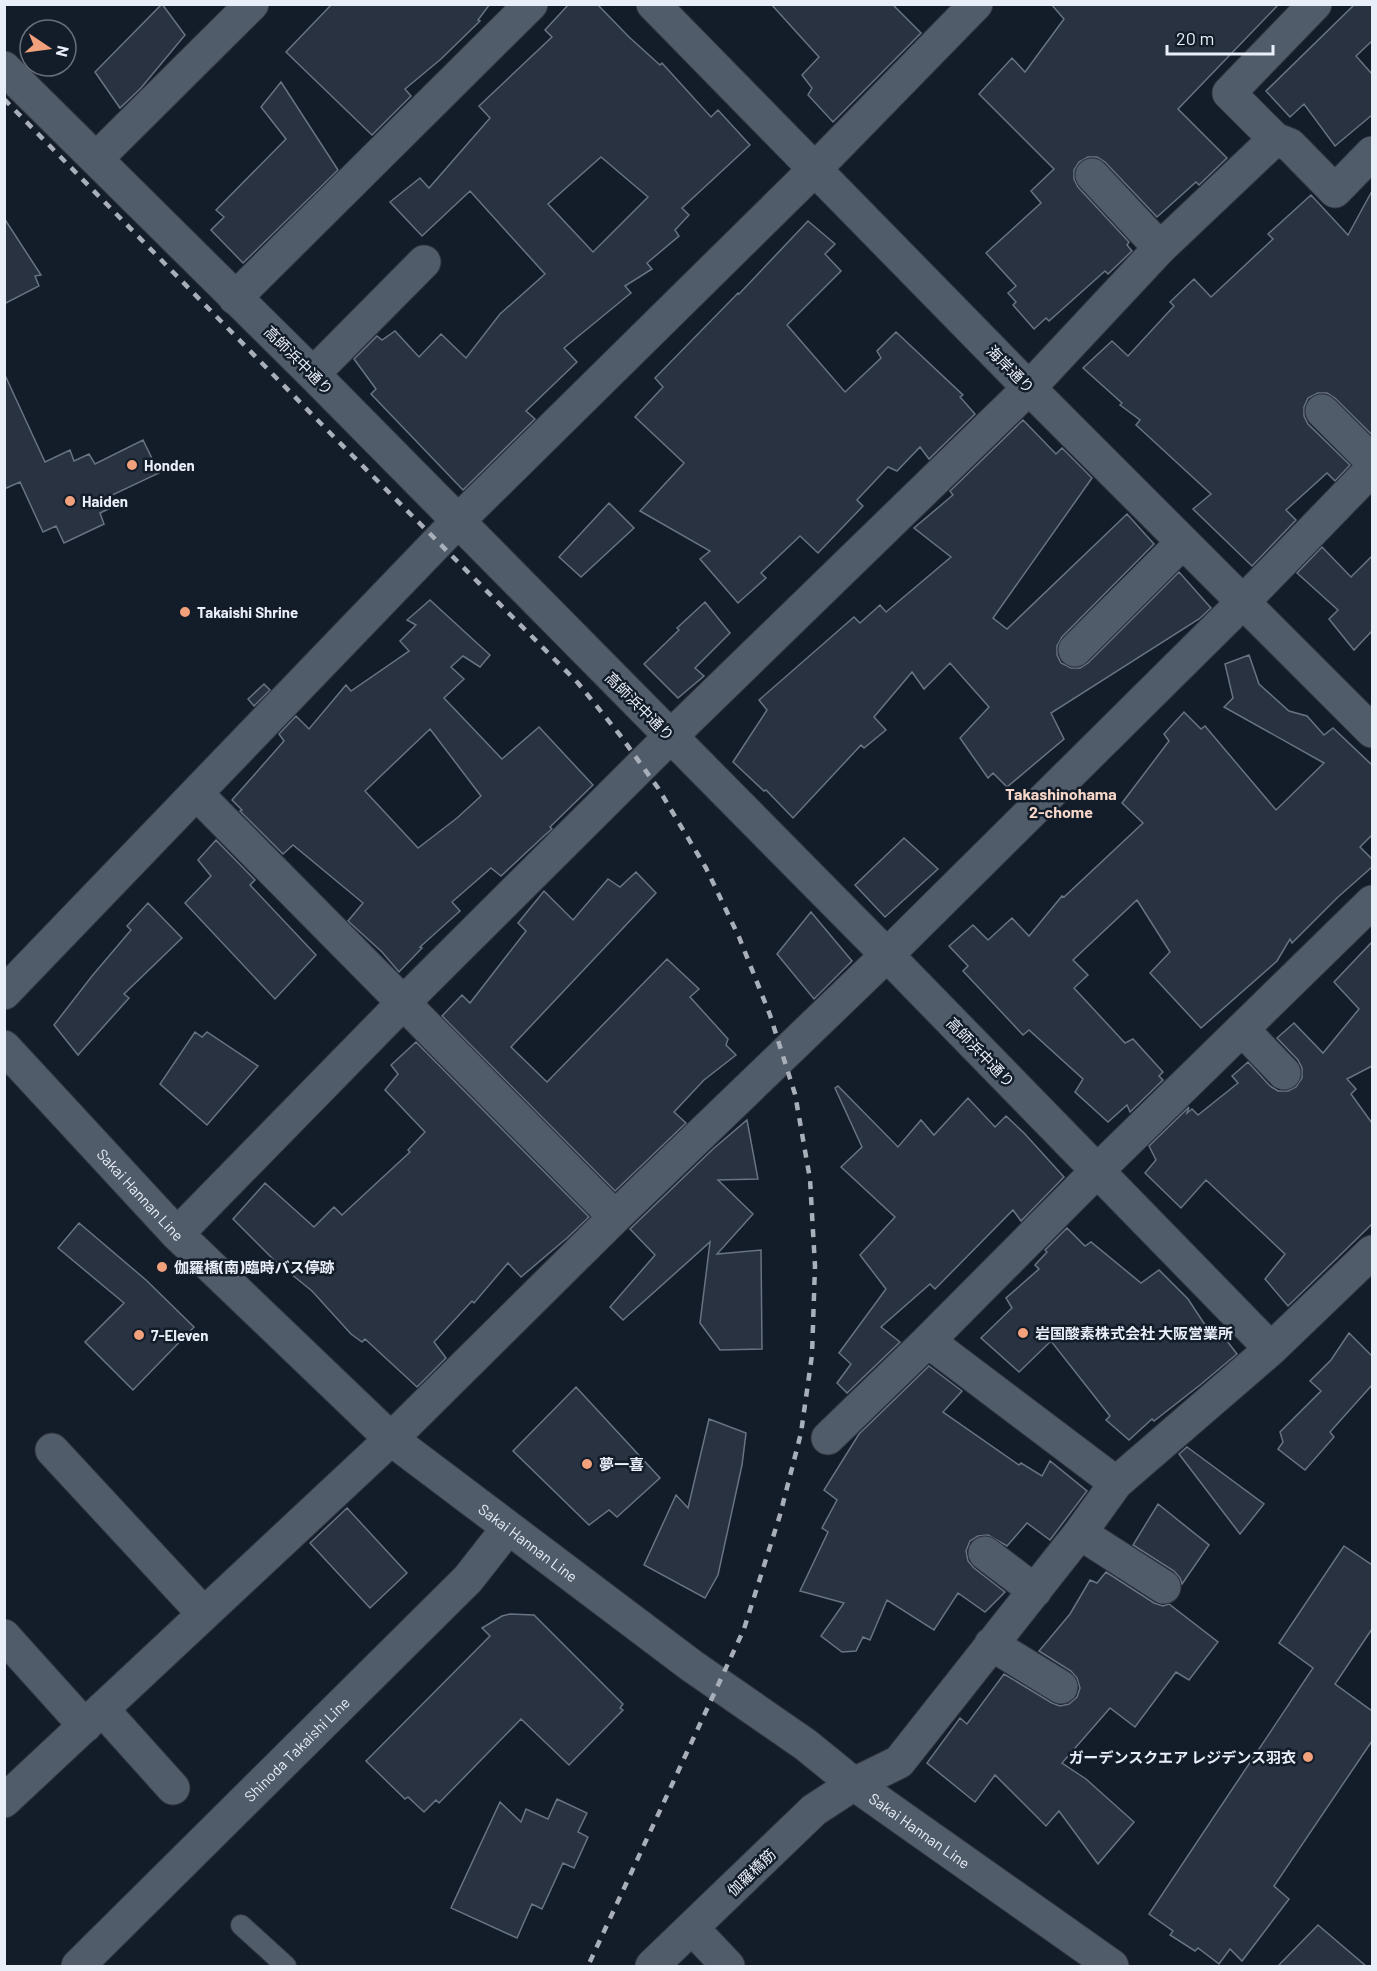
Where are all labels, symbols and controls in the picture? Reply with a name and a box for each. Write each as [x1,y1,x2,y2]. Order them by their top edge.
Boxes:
north arrow [18,18,78,78]
scale bar [1167,18,1274,56]
text: 20 m [1176,27,1214,49]
text: N [53,44,74,59]
street label: 高師浜中通り [261,322,337,398]
street label: 海岸通り [983,341,1039,397]
place label: Honden [144,456,195,474]
marker: Honden [125,458,139,472]
place label: Haiden [82,492,128,510]
marker: Haiden [63,494,77,508]
place label: Takaishi Shrine [197,603,298,621]
marker: Takaishi Shrine [178,605,192,619]
street label: 高師浜中通り [602,668,678,744]
district label: Takashinohama 2-chome [1005,784,1117,821]
street label: 高師浜中通り [943,1013,1019,1091]
street label: Sakai Hannan Line [93,1145,187,1245]
place label: 伽羅橋(南)臨時バス停跡 [174,1258,334,1276]
marker: 伽羅橋(南)臨時バス停跡 [155,1260,169,1274]
place label: 岩国酸素株式会社 大阪営業所 [1035,1324,1233,1342]
place label: 7-Eleven [151,1326,208,1344]
marker: 岩国酸素株式会社 大阪営業所 [1016,1326,1030,1340]
marker: 7-Eleven [132,1328,146,1342]
place label: 夢一喜 [599,1455,644,1473]
marker: 夢一喜 [580,1457,594,1471]
street label: Sakai Hannan Line [475,1499,581,1586]
street label: Shinoda Takaishi Line [240,1693,353,1805]
place label: ガーデンスクエア レジデンス羽衣 [1069,1748,1296,1766]
marker: ガーデンスクエア レジデンス羽衣 [1301,1750,1315,1764]
street label: Sakai Hannan Line [866,1789,974,1872]
street label: 伽羅橋筋 [723,1845,779,1899]

